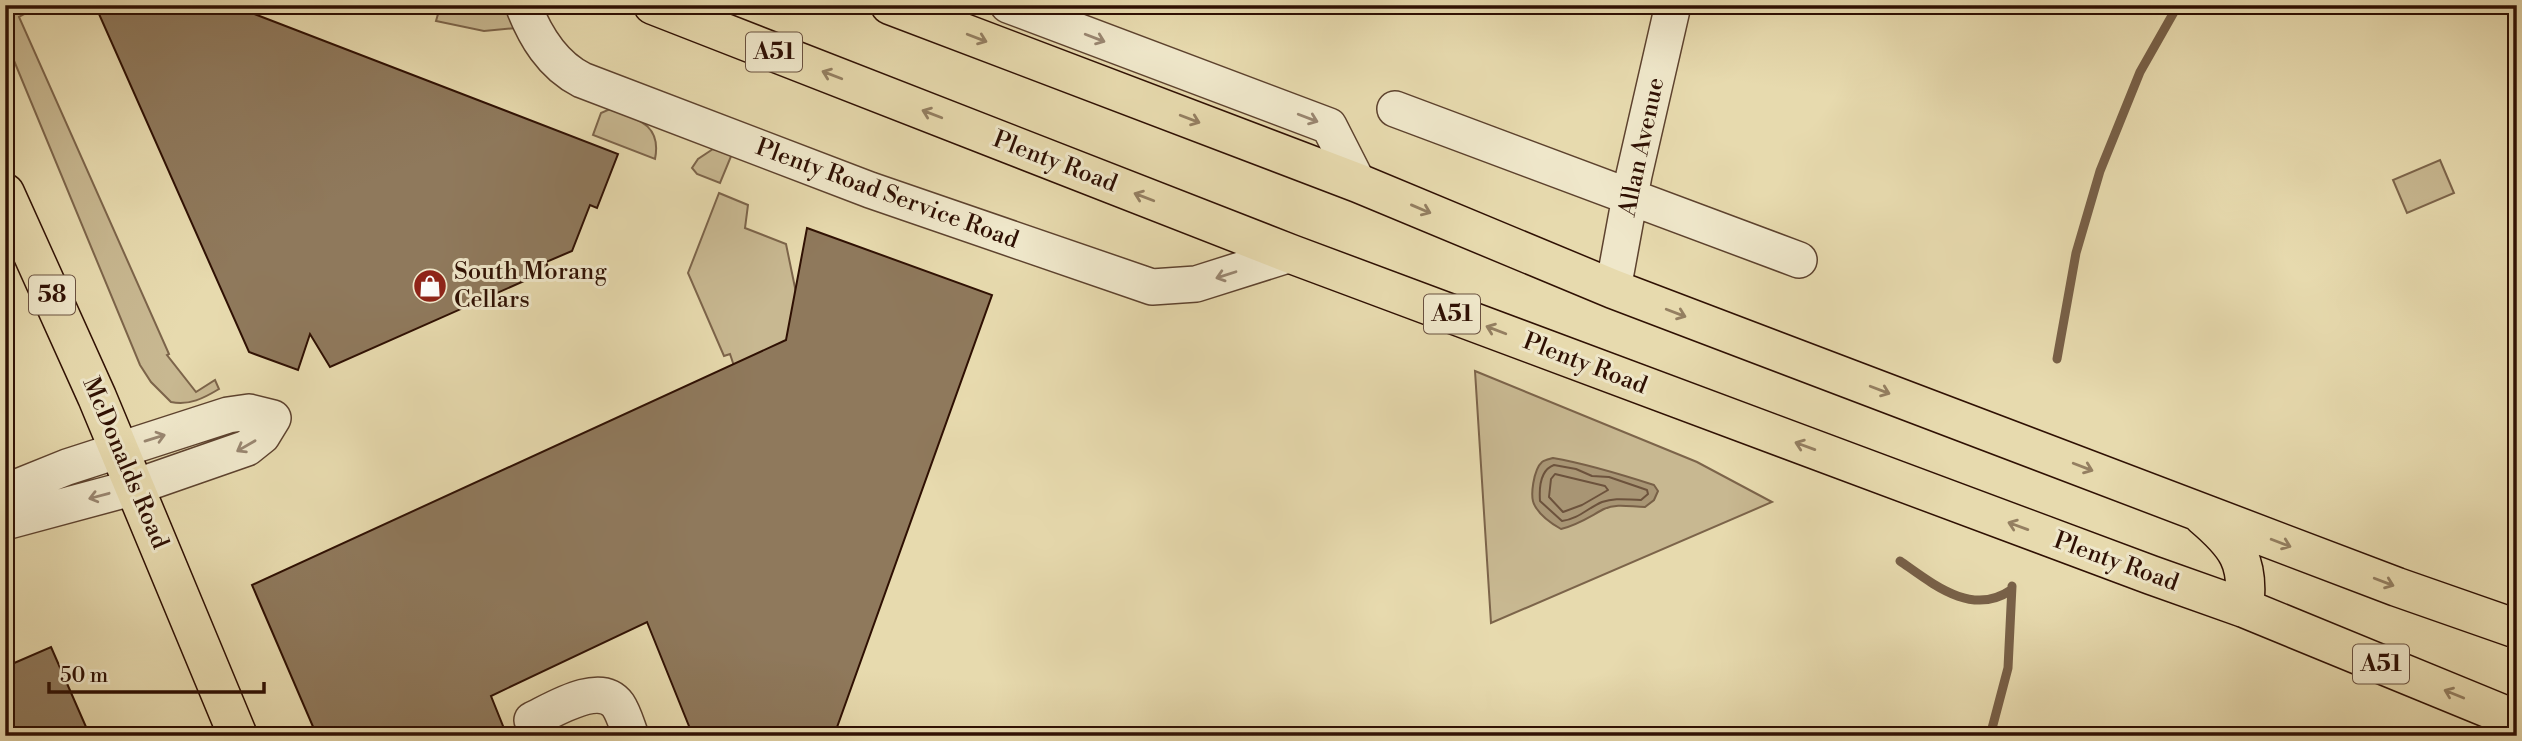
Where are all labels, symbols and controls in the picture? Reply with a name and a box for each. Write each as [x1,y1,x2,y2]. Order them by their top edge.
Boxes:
road number: A51 [746,32,802,72]
one-way arrow [966,33,988,45]
one-way arrow [1083,33,1105,45]
one-way arrow [822,67,844,80]
street label: Allan Avenue [1612,75,1671,220]
one-way arrow [922,106,944,119]
one-way arrow [1296,113,1318,125]
one-way arrow [1178,114,1200,126]
street label: Plenty Road [989,125,1122,200]
street label: Plenty Road Service Road [751,132,1023,256]
one-way arrow [1134,189,1155,202]
one-way arrow [1410,203,1432,216]
place label: South Morang Cellars [454,257,607,315]
shop icon: South Morang Cellars [411,267,449,305]
one-way arrow [1215,270,1237,282]
road number: 58 [29,276,75,314]
road number: A51 [1424,294,1480,334]
one-way arrow [1665,308,1687,321]
one-way arrow [1485,323,1507,336]
street label: Plenty Road [1519,327,1652,402]
street label: McDonalds Road [75,373,175,554]
one-way arrow [1868,385,1890,398]
one-way arrow [144,431,166,444]
one-way arrow [237,439,257,453]
one-way arrow [1795,439,1817,452]
one-way arrow [2071,462,2093,475]
one-way arrow [88,491,110,504]
one-way arrow [2008,519,2030,531]
street label: Plenty Road [2049,526,2183,599]
one-way arrow [2270,538,2292,550]
one-way arrow [2373,577,2395,589]
road number: A51 [2353,644,2409,684]
scale bar [49,650,264,694]
text: 50 m [60,663,108,689]
one-way arrow [2443,687,2465,700]

